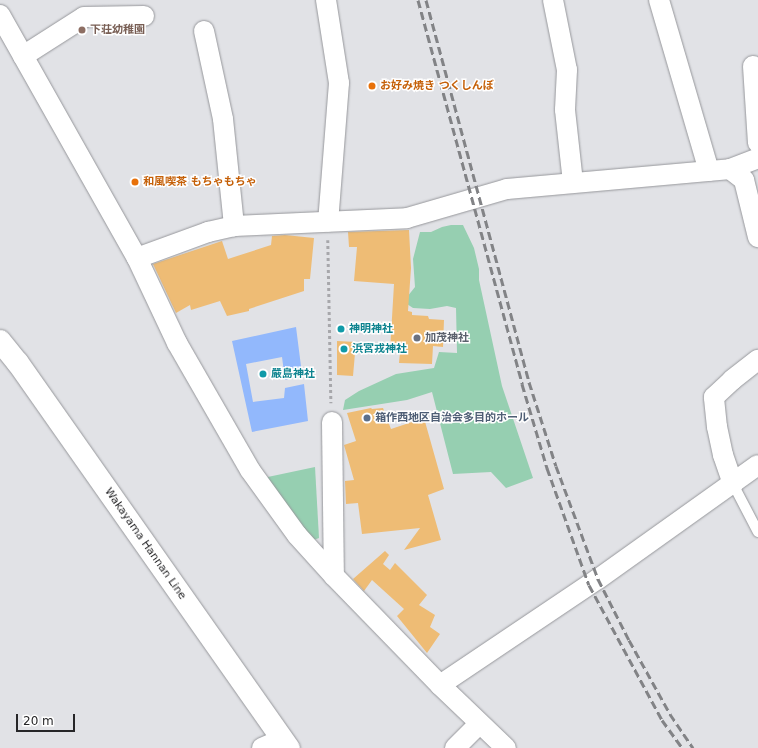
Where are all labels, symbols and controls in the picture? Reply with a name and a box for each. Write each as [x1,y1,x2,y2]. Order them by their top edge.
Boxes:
place label: 下荘幼稚園 [90,23,145,37]
marker: 下荘幼稚園 [77,25,87,35]
place label: お好み焼き つくしんぼ [380,79,494,93]
marker: お好み焼き つくしんぼ [367,81,377,91]
place label: 和風喫茶 もちゃもちゃ [143,175,257,189]
marker: 和風喫茶 もちゃもちゃ [130,177,140,187]
place label: 神明神社 [349,322,393,336]
marker: 神明神社 [336,324,346,334]
place label: 加茂神社 [425,331,469,345]
marker: 加茂神社 [412,333,422,343]
place label: 浜宮戎神社 [352,342,407,356]
marker: 浜宮戎神社 [339,344,349,354]
place label: 嚴島神社 [271,367,315,381]
marker: 嚴島神社 [258,369,268,379]
place label: 箱作西地区自治会多目的ホール [375,411,529,425]
marker: 箱作西地区自治会多目的ホール [362,413,372,423]
street label: Wakayama Hannan Line [101,486,189,602]
scale bar [18,706,77,732]
text: 20 m [23,714,54,728]

